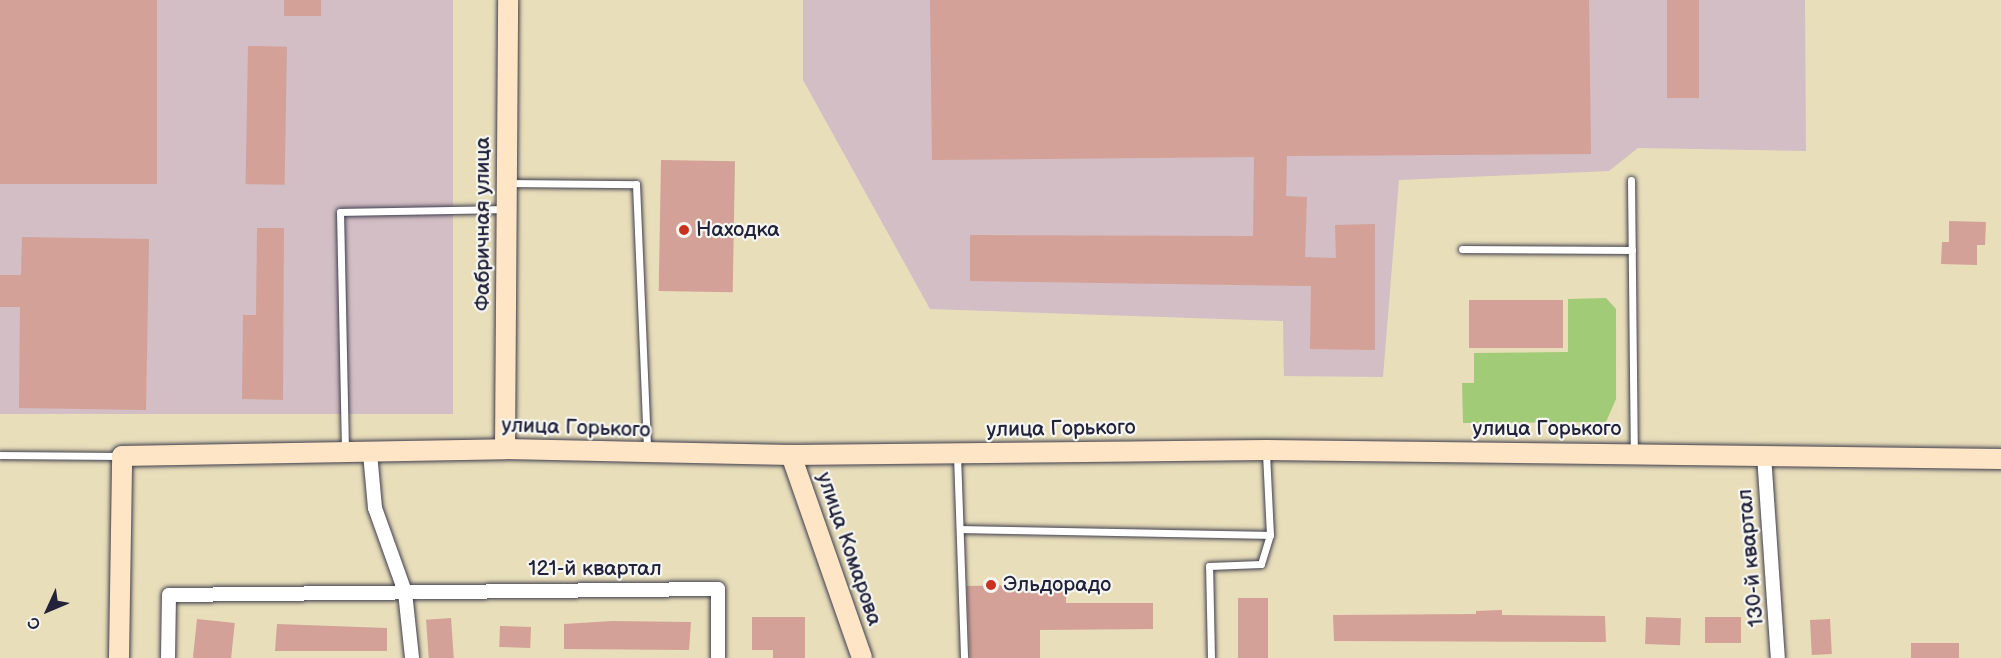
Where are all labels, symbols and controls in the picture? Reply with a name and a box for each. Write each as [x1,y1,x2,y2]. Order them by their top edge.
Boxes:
street label: Фабричная улица [470,137,496,311]
place label: Находка [696,217,780,243]
marker: Находка [677,223,691,237]
street label: улица Горького [501,413,651,443]
street label: улица Горького [986,415,1136,443]
street label: улица Горького [1473,416,1621,442]
street label: улица Комарова [811,469,887,629]
street label: 130-й квартал [1732,488,1770,628]
street label: 121-й квартал [528,556,662,582]
place label: Эльдорадо [1003,572,1111,598]
marker: Эльдорадо [984,578,998,592]
north arrow [18,580,78,640]
text: С [24,612,45,633]

